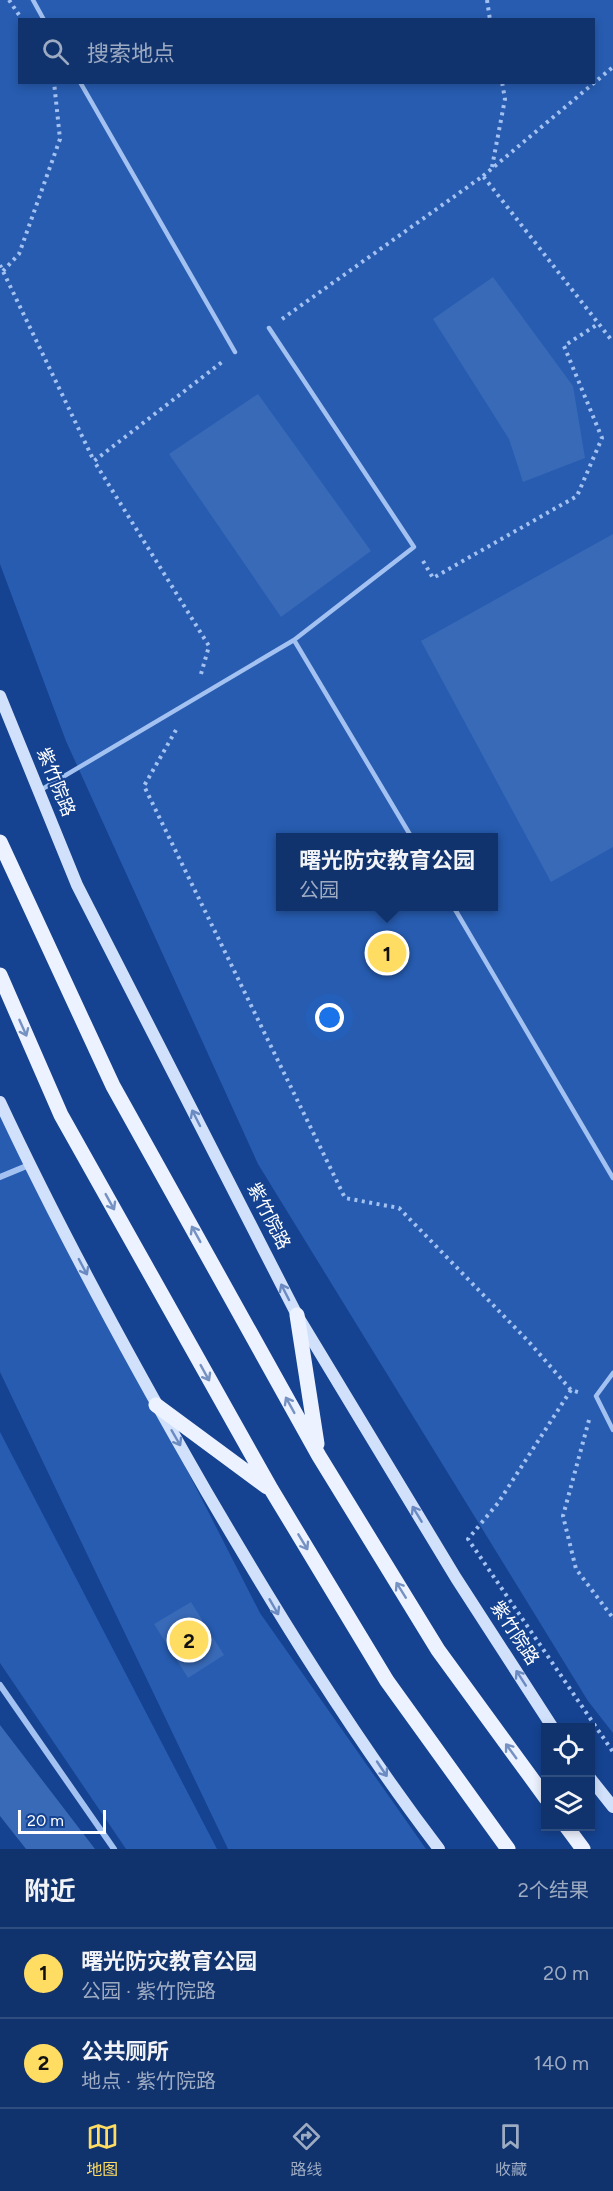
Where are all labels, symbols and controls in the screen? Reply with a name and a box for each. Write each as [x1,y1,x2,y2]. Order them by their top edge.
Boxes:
search box [18,18,595,84]
icon: search [39,35,72,68]
text: 搜索地点 [87,40,175,67]
street label: 紫竹院路 [32,745,80,819]
popup [276,833,498,911]
text: 曙光防灾教育公园 [299,847,475,874]
text: 公园 [299,878,339,902]
pin: 1 [368,930,406,976]
your location [315,1003,344,1032]
one-way arrow [18,1019,30,1037]
one-way arrow [190,1110,202,1128]
street label: 紫竹院路 [243,1179,295,1253]
one-way arrow [105,1193,116,1211]
one-way arrow [190,1226,202,1243]
one-way arrow [78,1257,89,1275]
one-way arrow [279,1283,291,1301]
one-way arrow [200,1364,212,1381]
one-way arrow [284,1397,296,1414]
one-way arrow [170,1429,182,1446]
one-way arrow [411,1506,423,1523]
one-way arrow [297,1533,309,1550]
one-way arrow [395,1582,407,1599]
street label: 紫竹院路 [486,1597,544,1669]
one-way arrow [268,1598,280,1615]
pin: 2 [170,1618,208,1662]
one-way arrow [515,1670,528,1687]
map controls [541,1723,595,1831]
button: locate [541,1723,595,1777]
one-way arrow [505,1743,517,1759]
one-way arrow [376,1760,388,1777]
button: layers [541,1777,595,1831]
scale bar [18,1807,106,1834]
text: 20 m [27,1811,64,1830]
text: 附近 [24,1875,76,1907]
text: 2个结果 [518,1878,589,1902]
text: 曙光防灾教育公园 [81,1948,257,1975]
text: 1 [39,1961,48,1985]
text: 20 m [543,1961,589,1985]
text: 公园 · 紫竹院路 [81,1979,216,2003]
text: 公共厕所 [81,2038,169,2065]
text: 2 [38,2051,49,2075]
text: 140 m [534,2051,589,2075]
text: 地点 · 紫竹院路 [81,2069,216,2093]
tab: 地图 [86,2120,119,2180]
tab: 路线 [290,2120,323,2180]
tab: 收藏 [494,2120,527,2180]

